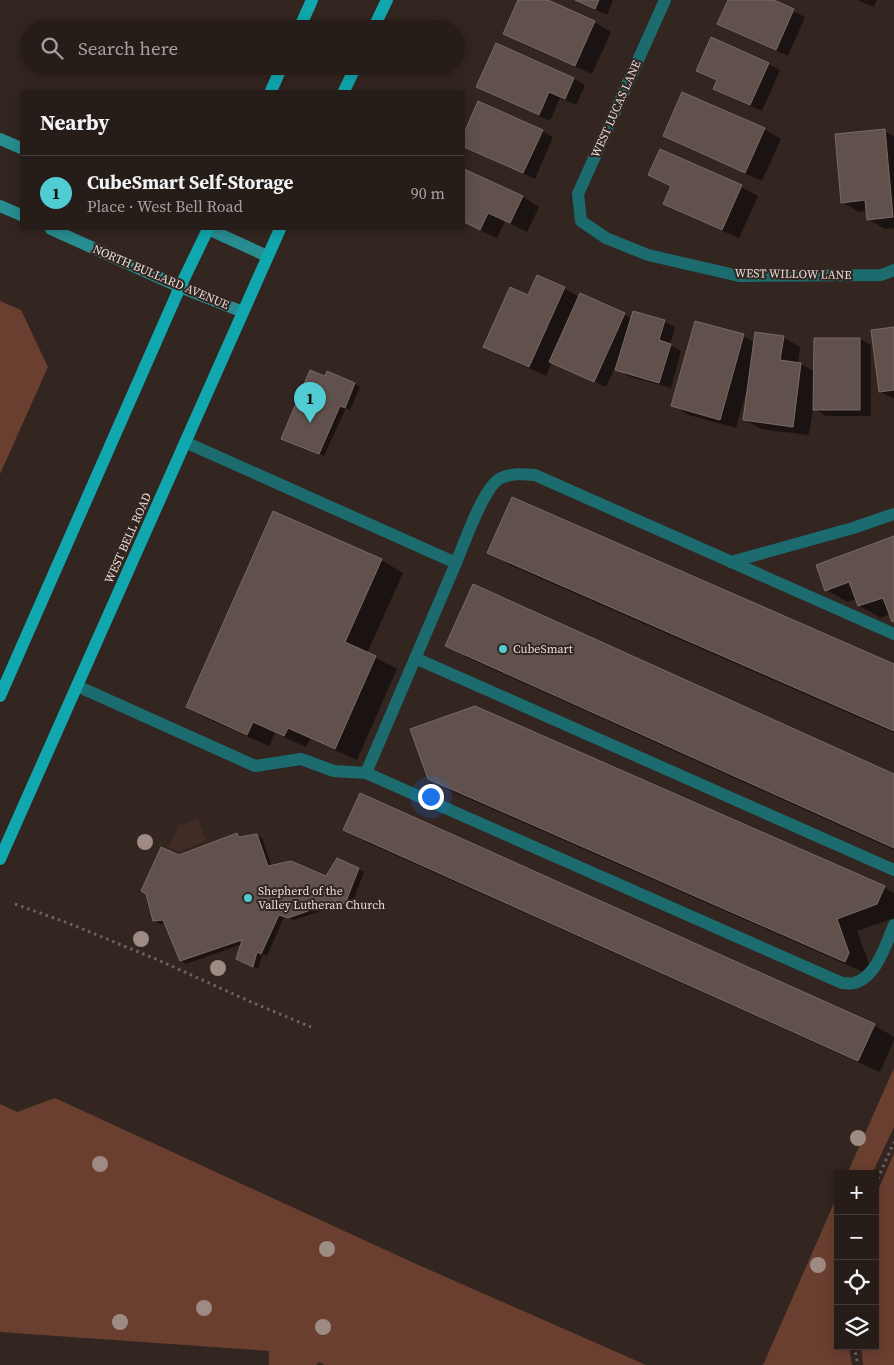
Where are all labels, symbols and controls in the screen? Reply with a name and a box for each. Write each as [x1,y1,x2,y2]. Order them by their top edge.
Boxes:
search box [20,20,465,75]
icon: search [38,34,66,62]
text: Search here [78,35,178,61]
street label: WEST LUCAS LANE [587,58,645,160]
text: Nearby [40,108,110,137]
text: CubeSmart Self-Storage [87,169,293,195]
text: 1 [52,182,60,204]
text: 90 m [411,182,445,204]
text: Place · West Bell Road [87,195,243,217]
street label: NORTH BULLARD AVENUE [90,241,232,313]
street label: WEST WILLOW LANE [734,265,852,283]
pin: 1 [294,382,326,423]
street label: WEST BELL ROAD [101,490,155,586]
place label: CubeSmart [513,641,573,657]
marker: CubeSmart [497,643,509,655]
your location [418,784,444,810]
place label: Shepherd of the Valley Lutheran Church [258,883,385,913]
marker: Shepherd of the Valley Lutheran Church [242,892,254,904]
map controls [834,1170,879,1350]
button: + [834,1170,879,1215]
button: − [834,1215,879,1260]
button: locate [834,1260,879,1305]
button: layers [834,1305,879,1350]

